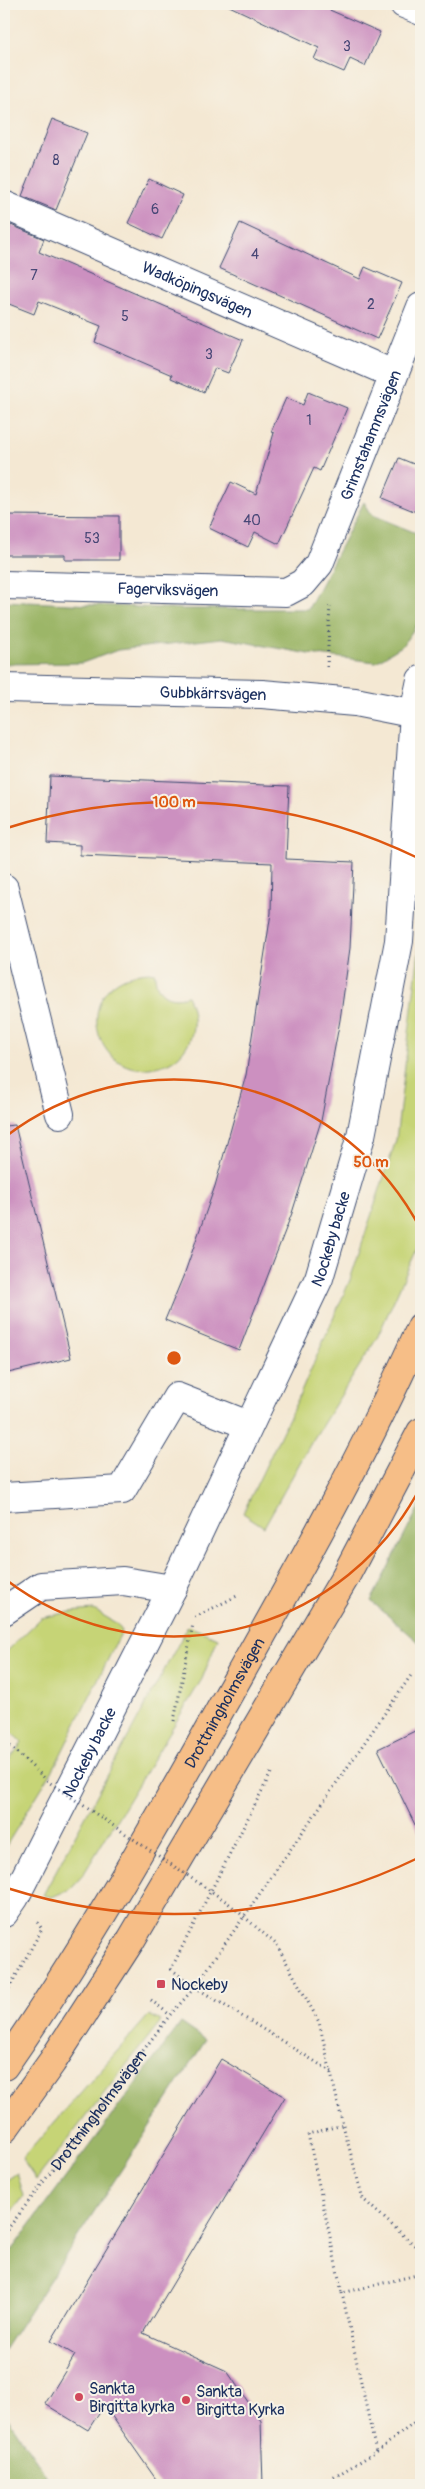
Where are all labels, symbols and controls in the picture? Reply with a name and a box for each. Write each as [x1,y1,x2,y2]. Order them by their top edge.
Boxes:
house number: 3 [343,38,351,55]
house number: 8 [52,152,60,169]
house number: 6 [151,201,159,218]
house number: 4 [251,246,259,263]
street label: Wadköpingsvägen [139,257,255,323]
house number: 7 [30,267,38,284]
house number: 2 [367,296,375,313]
house number: 5 [121,308,129,325]
house number: 3 [205,346,213,363]
street label: Grimstahamnsvägen [336,367,406,503]
house number: 1 [306,412,312,429]
house number: 40 [243,512,261,529]
house number: 53 [84,530,100,547]
street label: Fagerviksvägen [117,579,219,601]
street label: Gubbkärrsvägen [159,683,267,705]
text: 100 m [153,793,195,812]
text: 50 m [354,1153,388,1172]
street label: Nockeby backe [307,1189,355,1290]
centre of rings [165,1349,183,1367]
street label: Drottningholmsvägen [180,1634,270,1772]
street label: Nockeby backe [58,1704,121,1801]
place label: Nockeby [171,1975,228,1995]
marker: Nockeby [155,1978,167,1990]
street label: Drottningholmsvägen [47,2046,151,2175]
place label: Sankta Birgitta kyrka [89,2379,175,2417]
place label: Sankta Birgitta Kyrka [196,2382,285,2420]
marker: Sankta Birgitta kyrka [73,2391,85,2403]
marker: Sankta Birgitta Kyrka [180,2394,192,2406]

